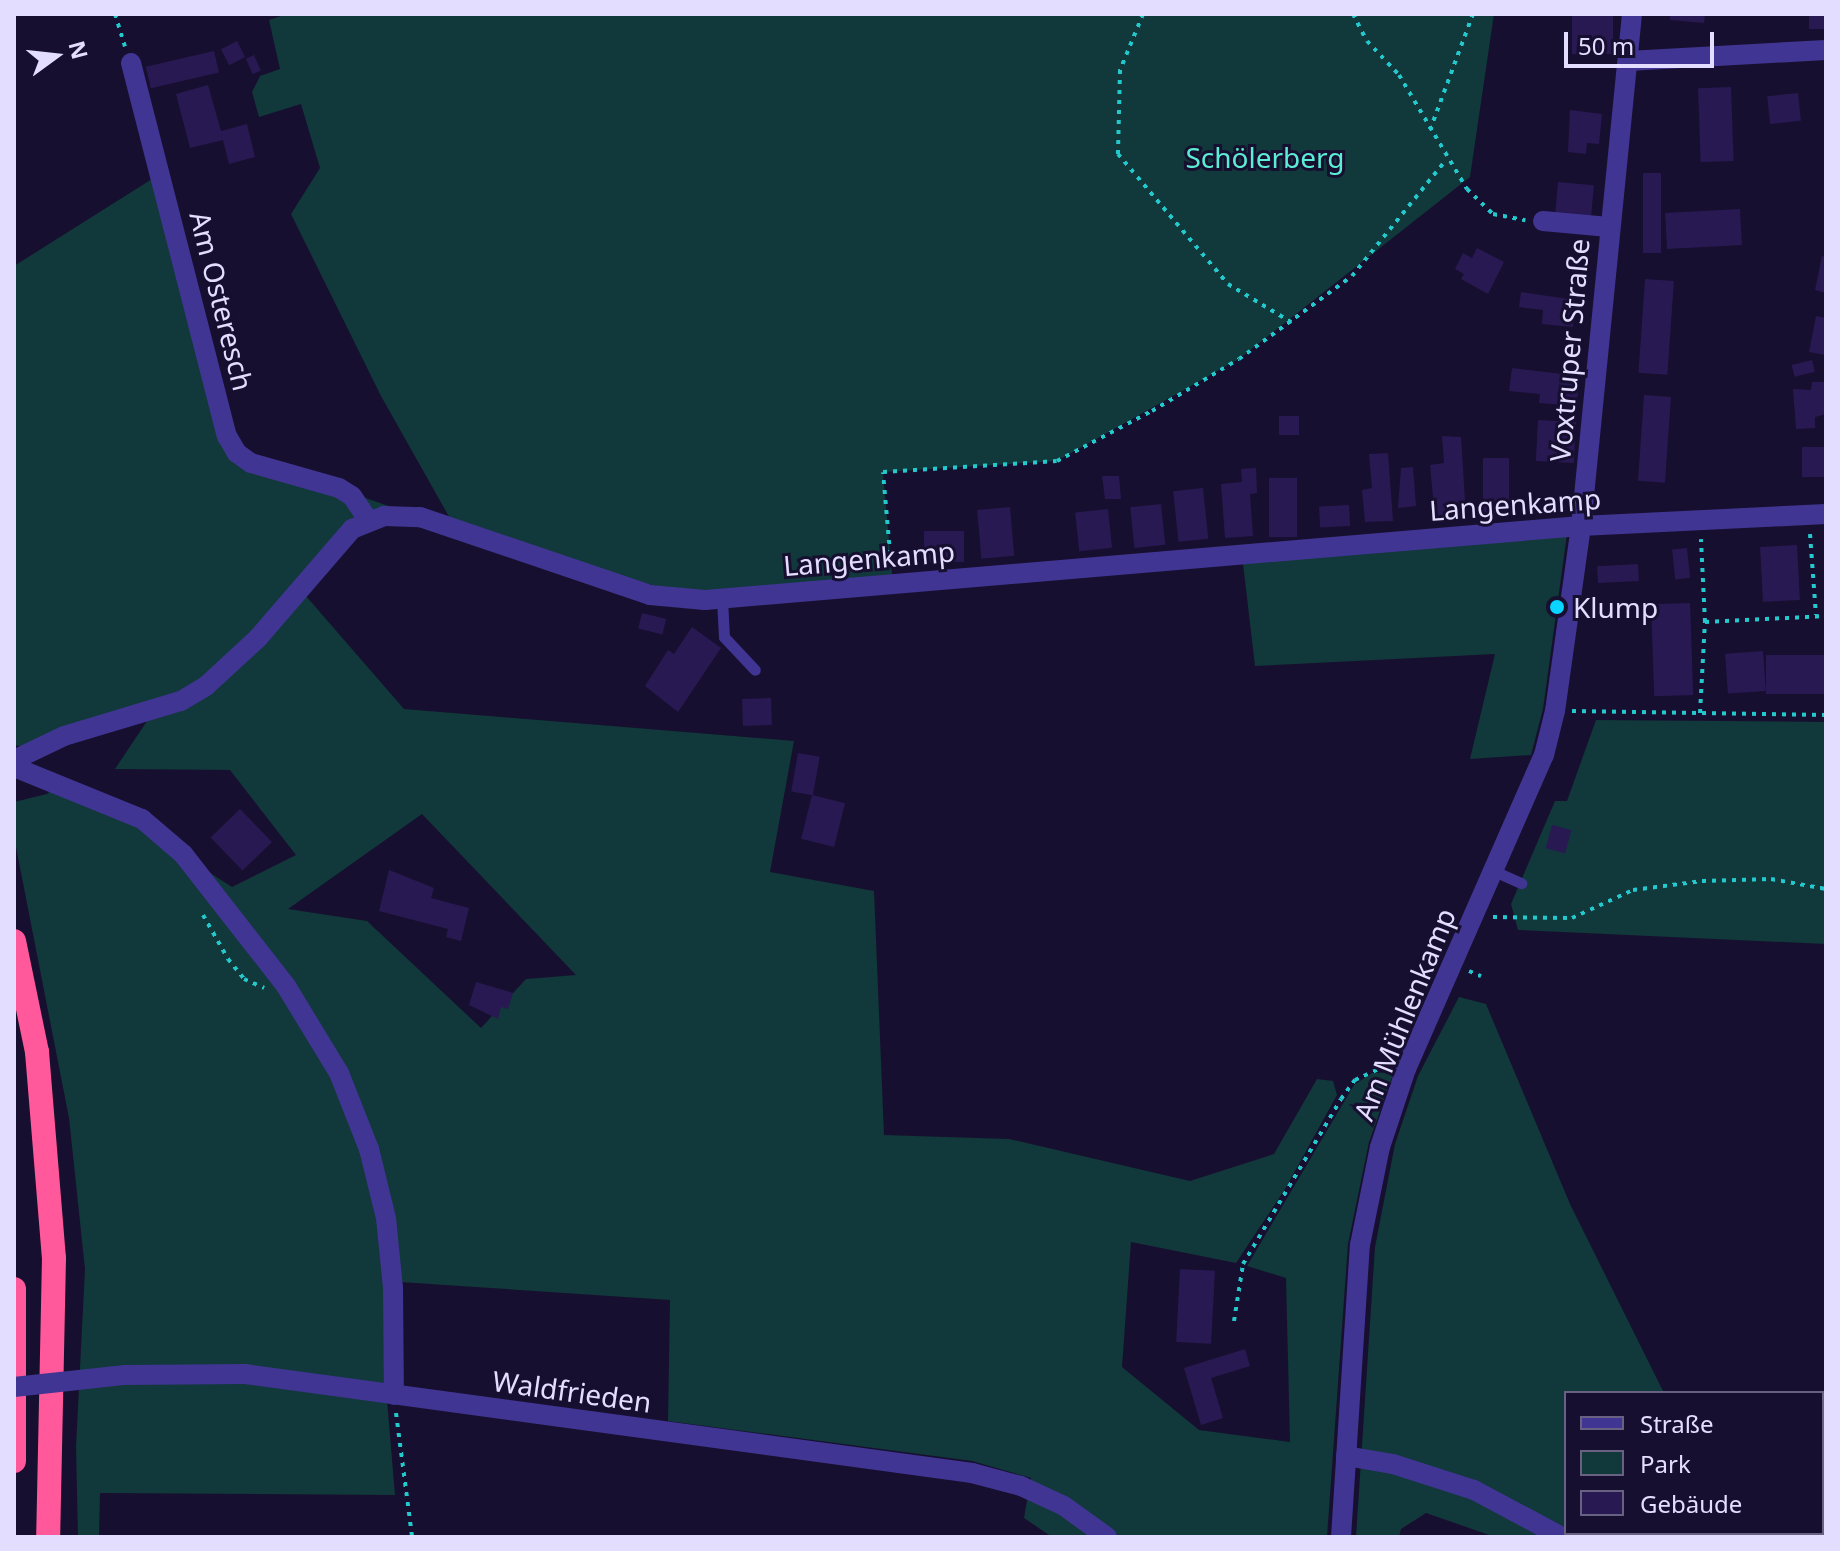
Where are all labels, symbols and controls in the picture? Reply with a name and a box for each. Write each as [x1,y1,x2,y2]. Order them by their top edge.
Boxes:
north arrow [16,16,96,96]
scale bar [1568,16,1718,66]
text: 50 m [1578,29,1634,62]
text: N [62,37,96,62]
park label: Schölerberg [1185,140,1345,174]
street label: Am Osteresch [184,208,260,394]
street label: Voxtruper Straße [1543,237,1595,463]
street label: Langenkamp [1428,481,1602,527]
street label: Langenkamp [782,534,956,582]
place label: Klump [1573,590,1658,624]
marker: Klump [1548,598,1566,616]
street label: Am Mühlenkamp [1346,903,1462,1125]
street label: Waldfrieden [490,1363,654,1419]
legend [1564,1391,1824,1535]
text: Straße [1640,1407,1713,1440]
text: Park [1640,1447,1691,1480]
text: Gebäude [1640,1487,1742,1520]

